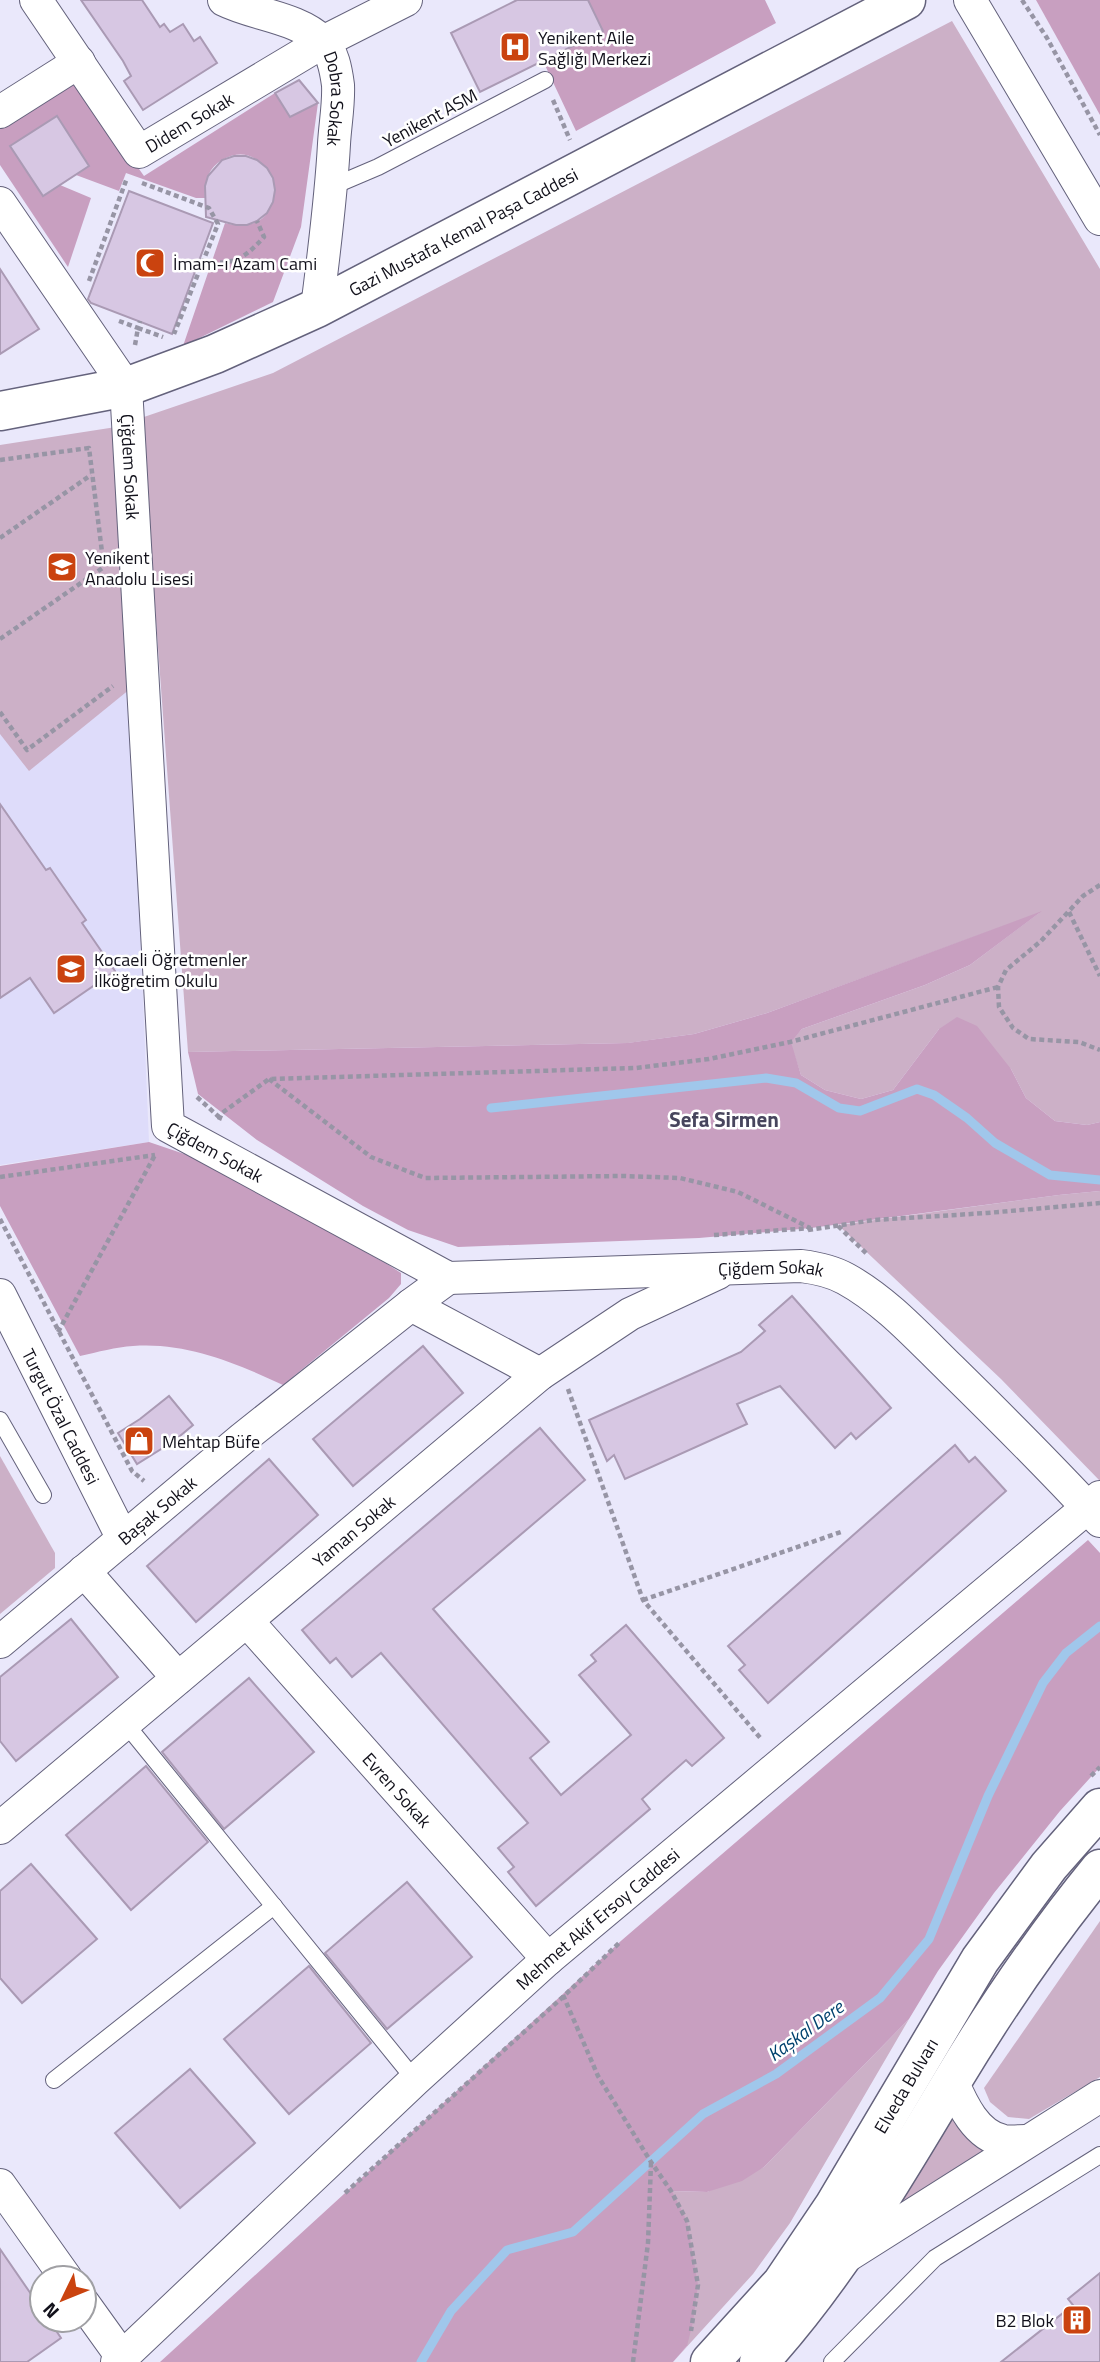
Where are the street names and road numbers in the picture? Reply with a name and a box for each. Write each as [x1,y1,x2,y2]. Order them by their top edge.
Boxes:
street label: Dobra Sokak [317,47,352,147]
street label: Yenikent ASM [378,82,482,154]
street label: Didem Sokak [140,85,239,159]
street label: Gazi Mustafa Kemal Paşa Caddesi [344,160,583,303]
street label: Çiğdem Sokak [114,413,147,521]
street label: Çiğdem Sokak [162,1114,269,1189]
street label: Çiğdem Sokak [717,1252,827,1283]
street label: Turgut Özal Caddesi [16,1344,107,1489]
street label: Başak Sokak [112,1469,203,1551]
street label: Yaman Sokak [306,1488,401,1573]
street label: Evren Sokak [356,1746,438,1834]
street label: Mehmet Akif Ersoy Caddesi [510,1841,685,1996]
street label: Elveda Bulvarı [867,2033,944,2138]

